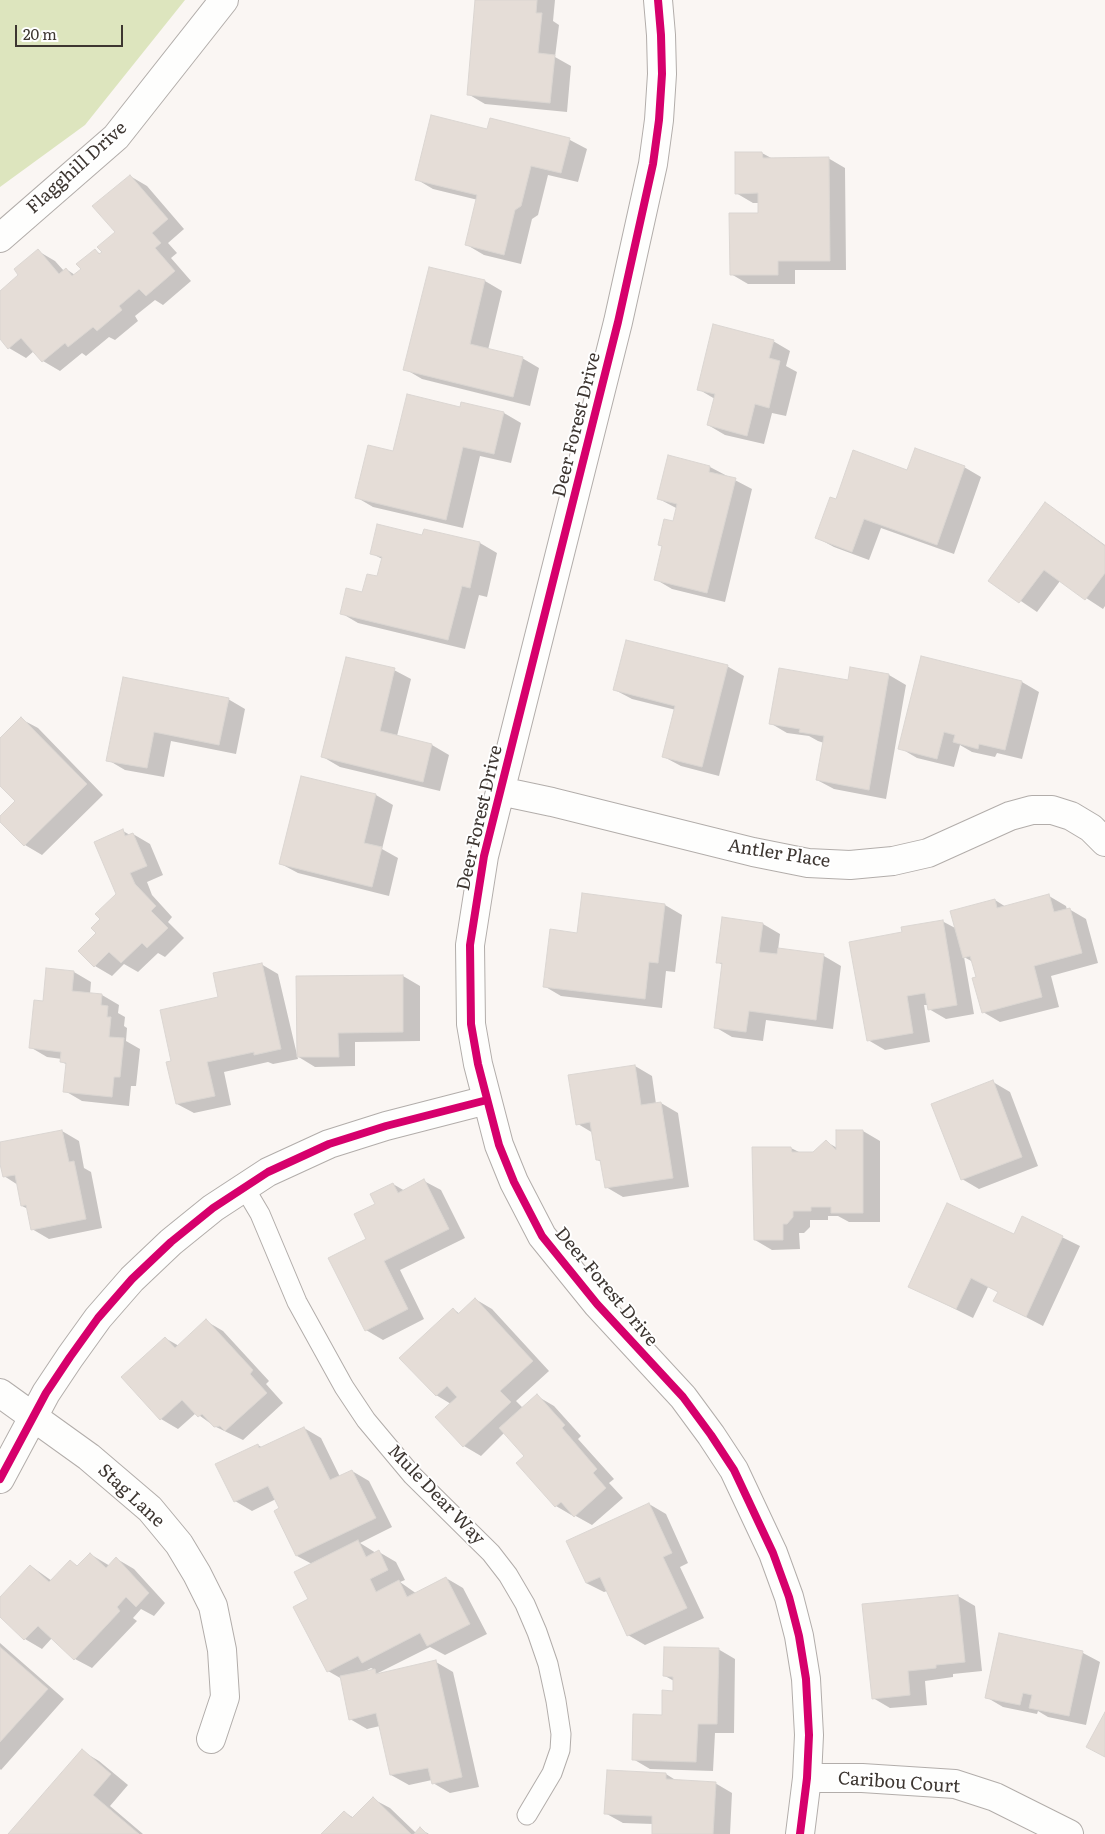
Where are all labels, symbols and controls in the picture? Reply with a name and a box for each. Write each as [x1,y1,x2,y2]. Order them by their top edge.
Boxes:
scale bar [18,15,125,47]
text: 20 m [23,22,57,45]
street label: Flagghill Drive [23,117,131,219]
street label: Deer Forest Drive [549,350,605,500]
street label: Deer Forest Drive [453,743,507,893]
street label: Antler Place [726,835,832,873]
street label: Deer Forest Drive [550,1223,662,1351]
street label: Mule Dear Way [383,1441,489,1549]
street label: Stag Lane [93,1460,169,1532]
street label: Caribou Court [837,1768,961,1798]

